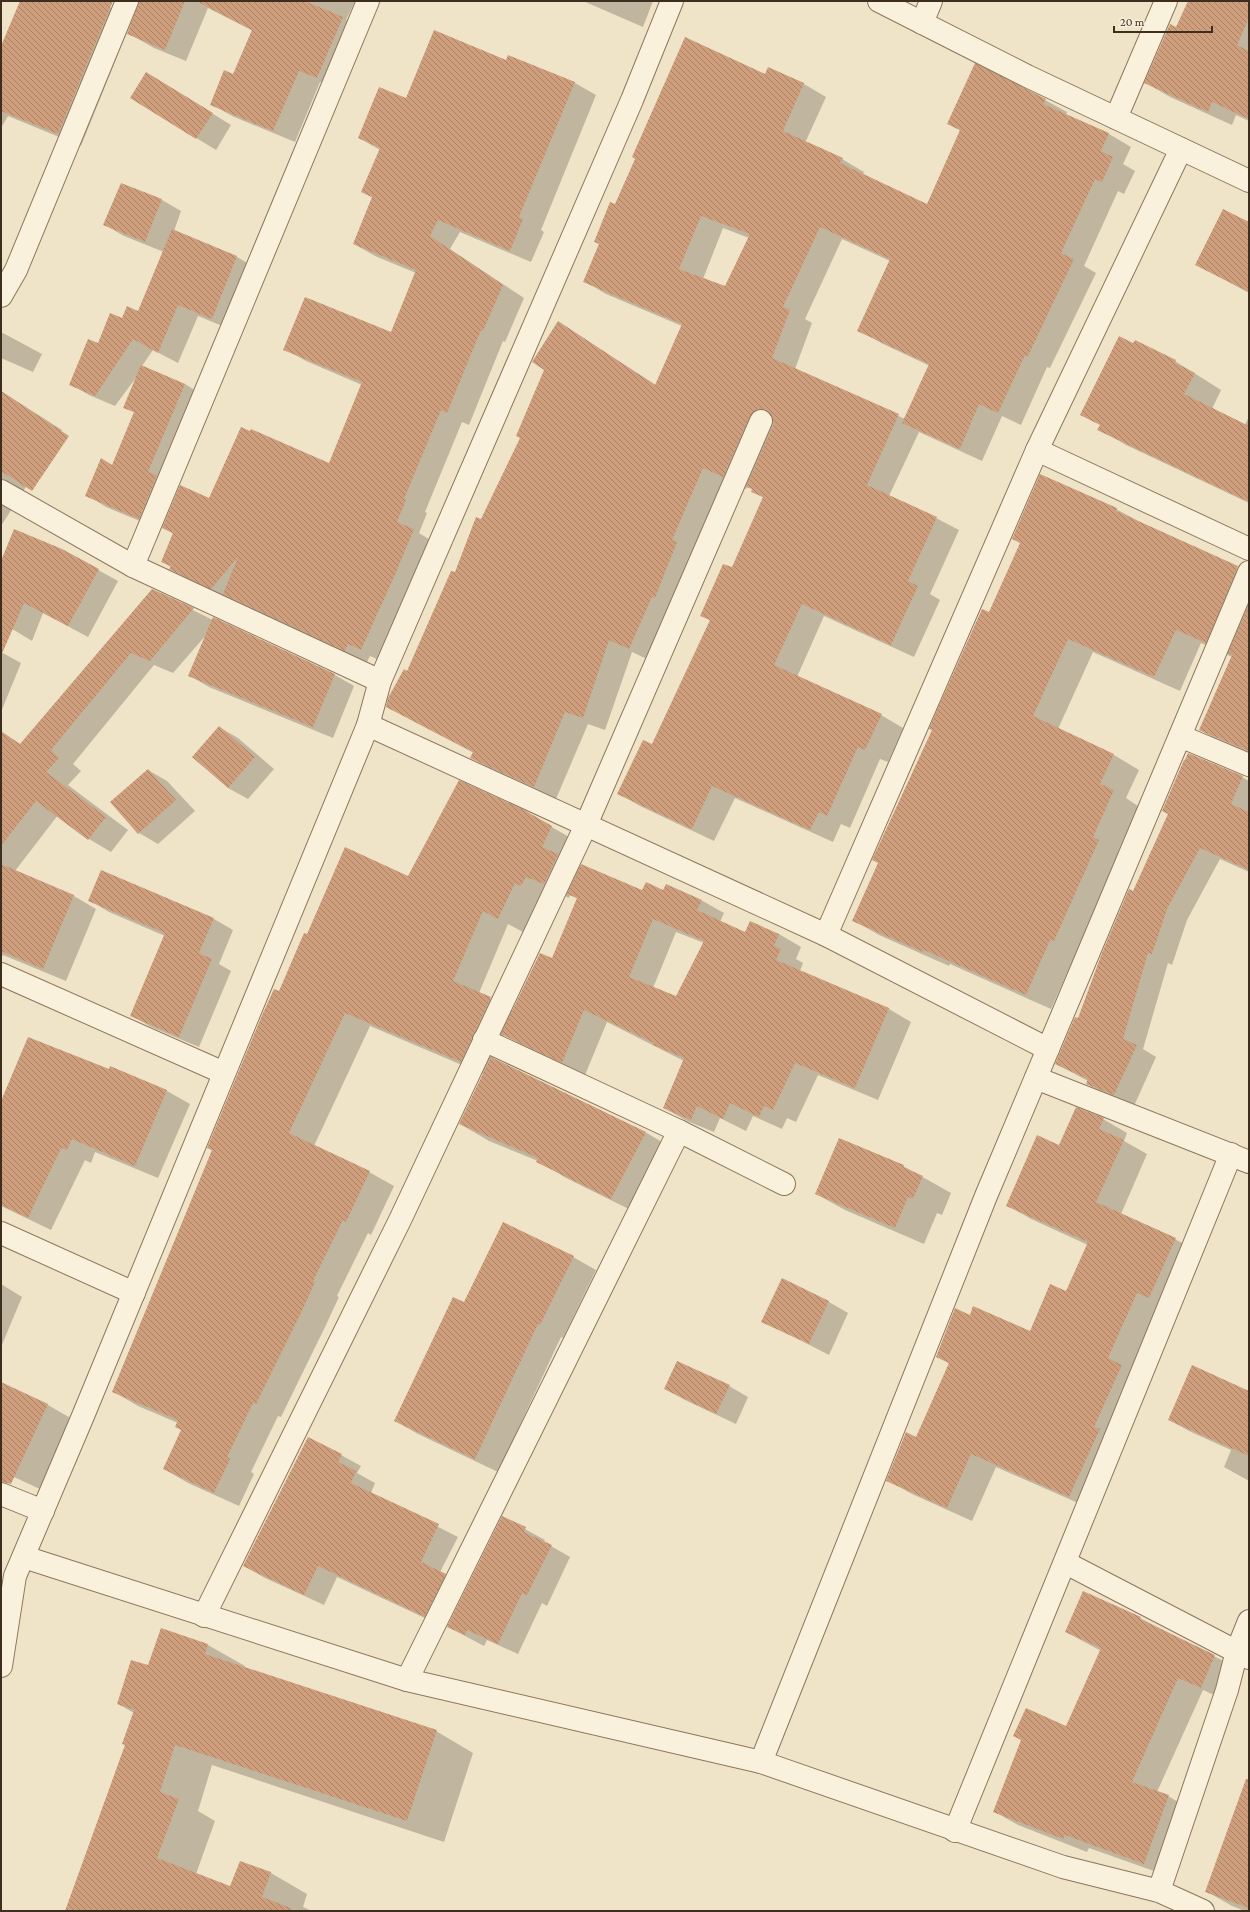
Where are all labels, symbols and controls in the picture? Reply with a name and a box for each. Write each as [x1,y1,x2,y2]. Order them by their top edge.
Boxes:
scale bar [1114,8,1212,34]
text: 20 m [1120,15,1145,29]

